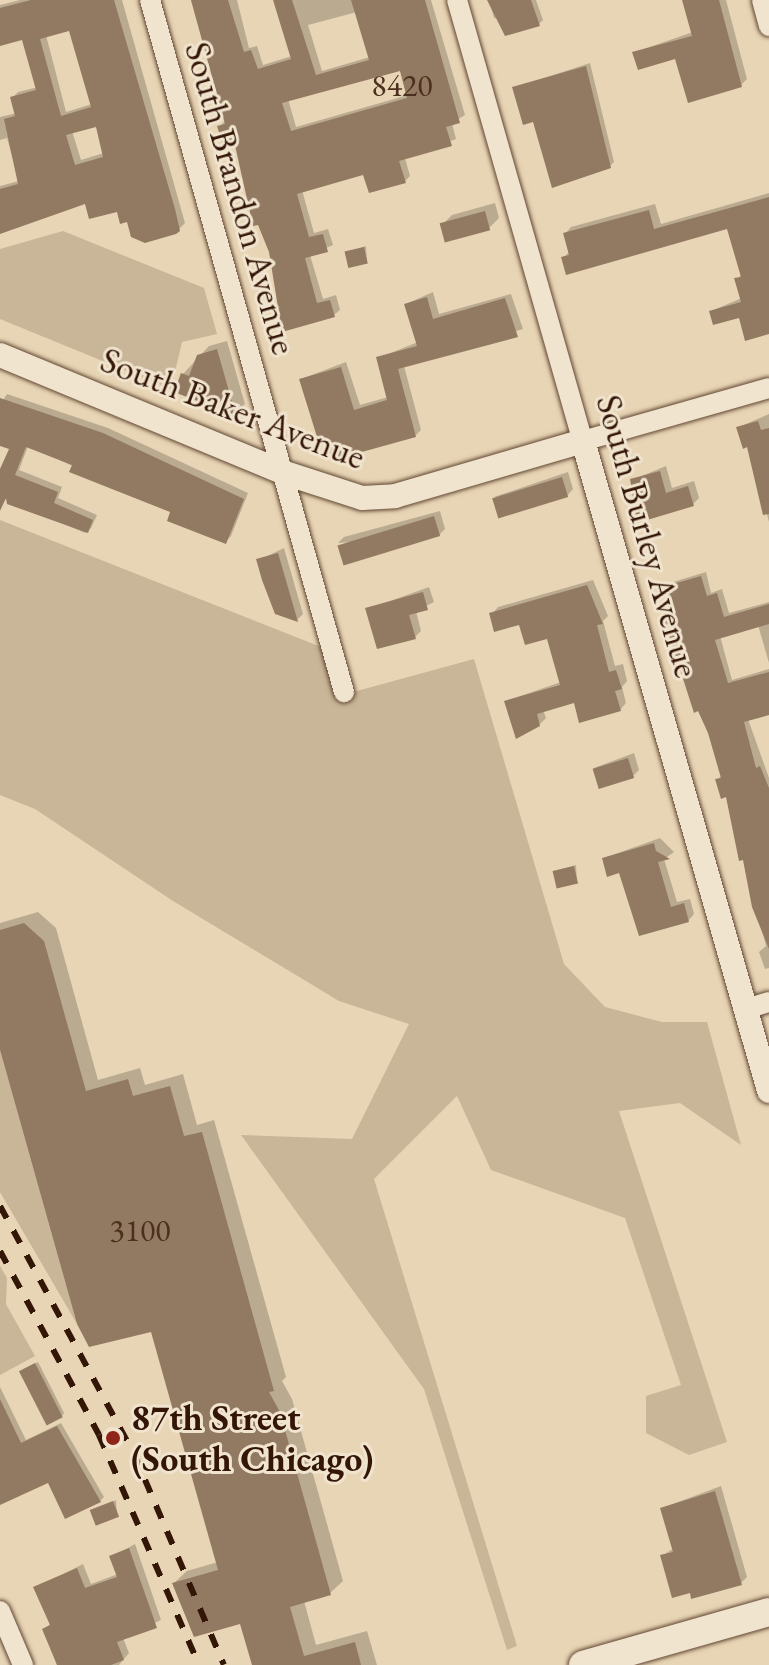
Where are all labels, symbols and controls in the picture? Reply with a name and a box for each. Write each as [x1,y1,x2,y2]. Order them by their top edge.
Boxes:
street label: South Brandon Avenue [176,37,306,359]
house number: 8420 [371,66,433,104]
street label: South Baker Avenue [95,338,371,478]
street label: South Burley Avenue [587,390,709,682]
house number: 3100 [109,1211,171,1249]
place label: 87th Street (South Chicago) [131,1395,373,1480]
marker: 87th Street (South Chicago) [102,1427,124,1449]

